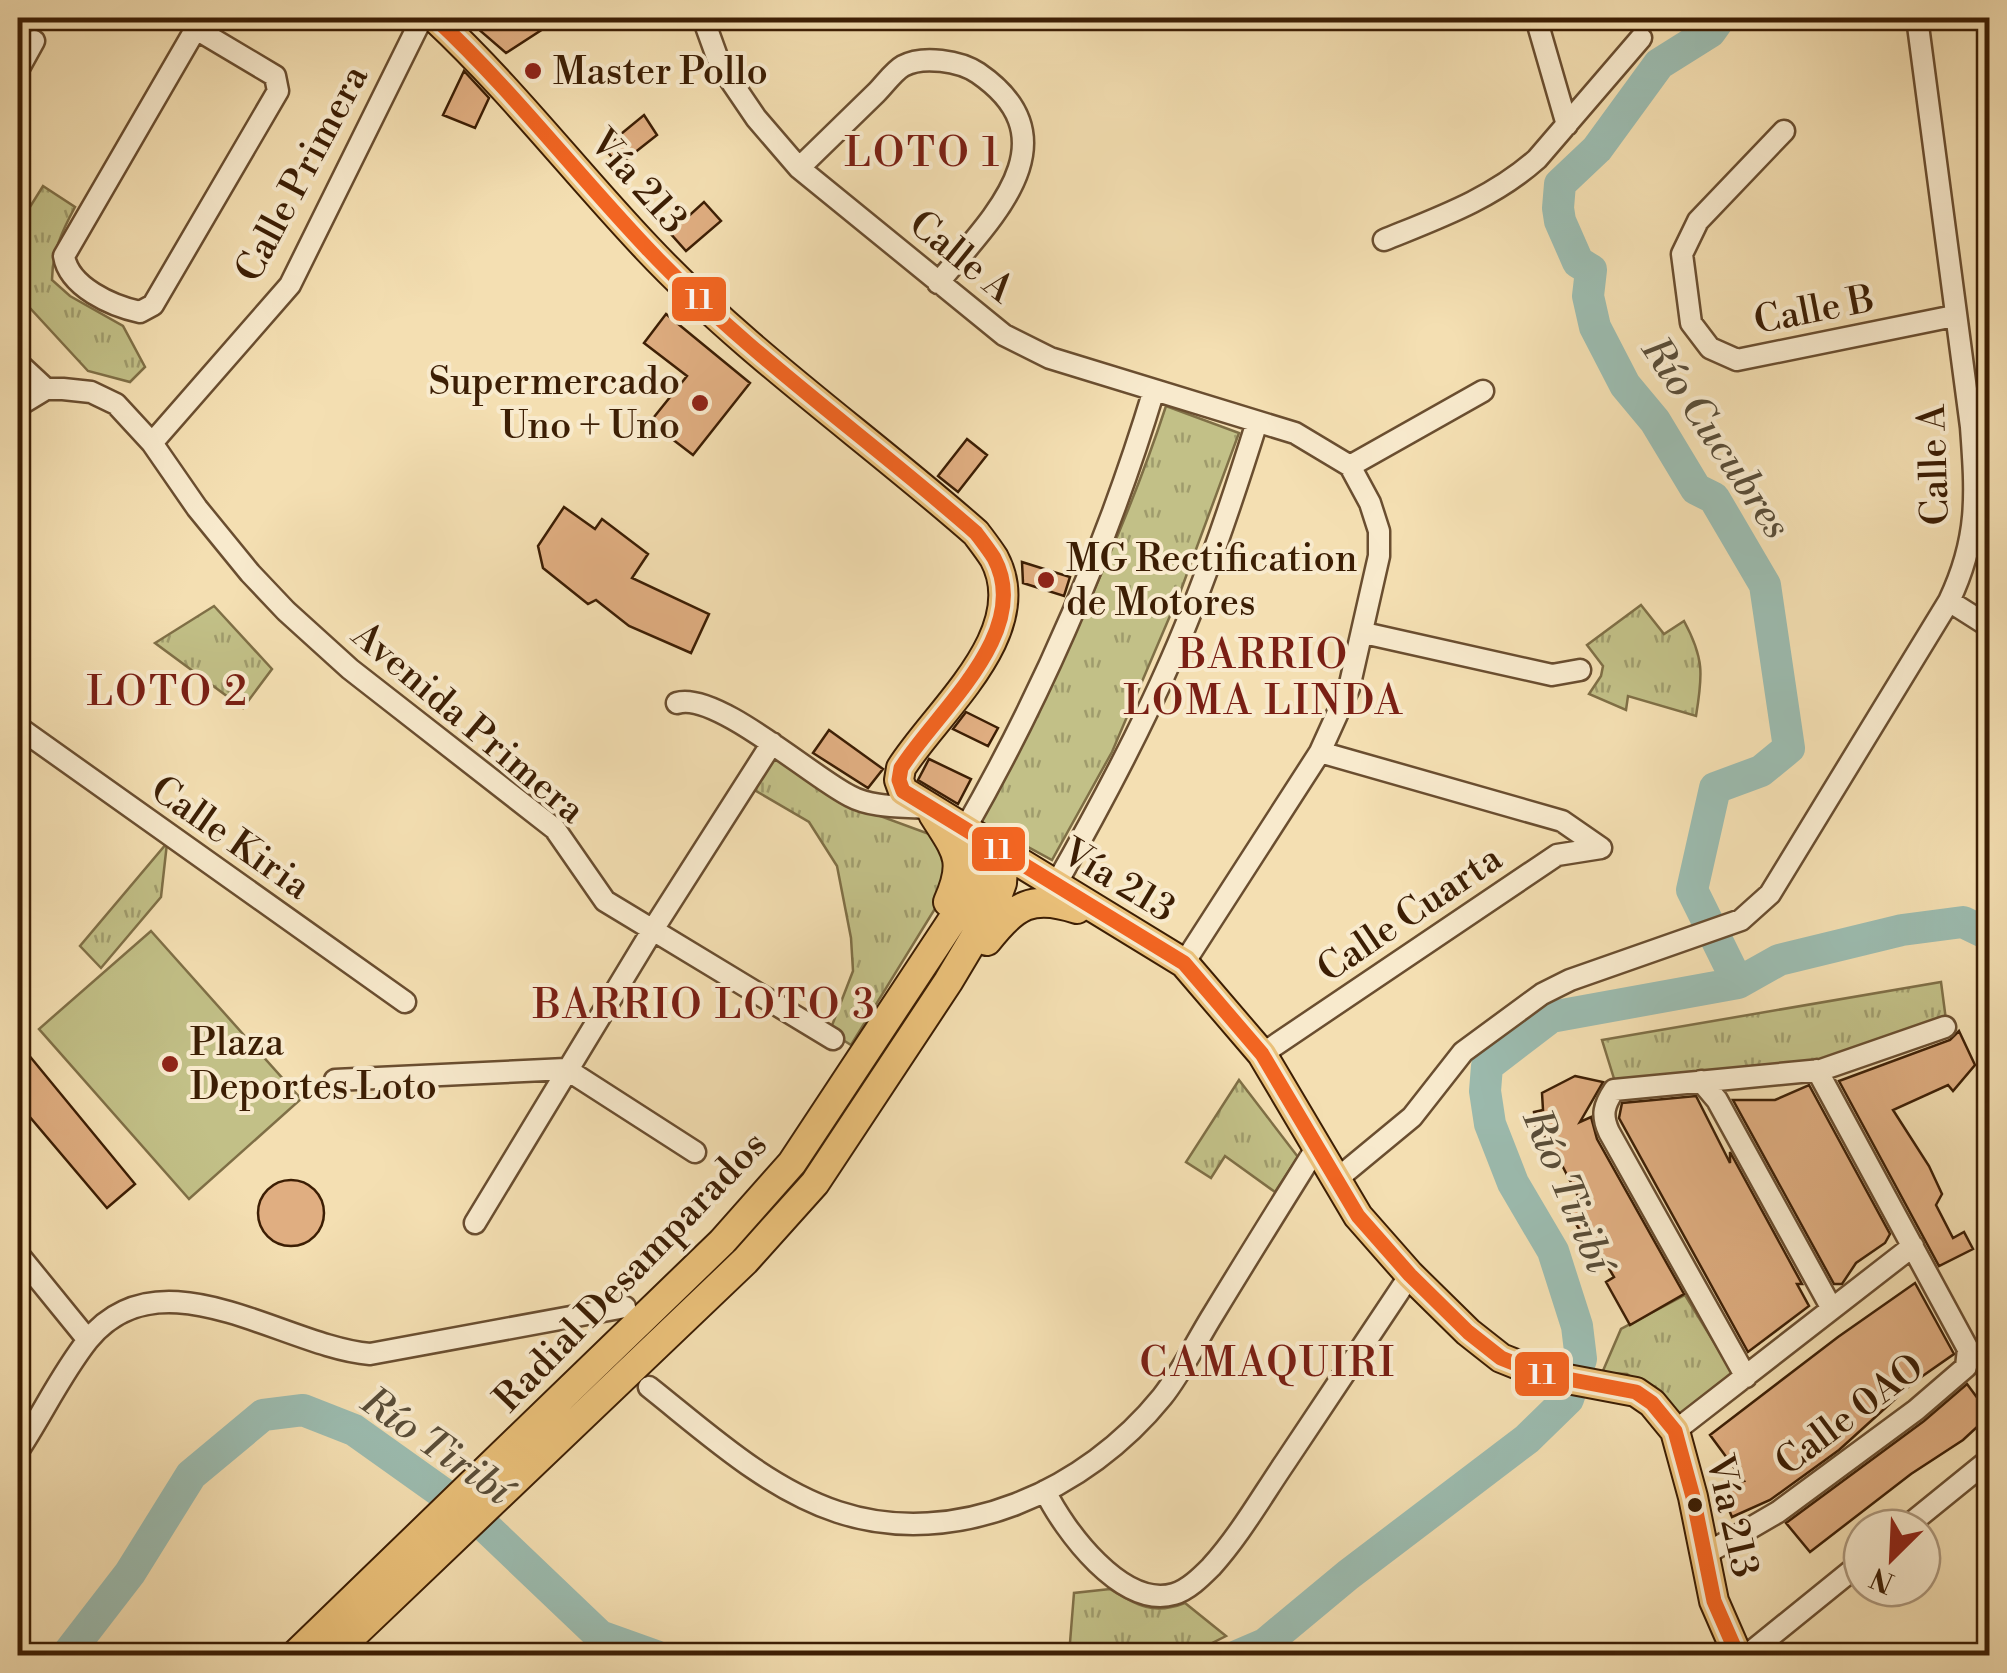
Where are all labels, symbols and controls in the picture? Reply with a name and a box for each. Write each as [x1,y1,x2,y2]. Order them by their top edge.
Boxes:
place label: Master Pollo [553,49,768,96]
street label: Calle Primera [226,57,379,290]
marker: Master Pollo [522,60,544,82]
street label: Vía 213 [578,119,697,244]
district label: LOTO 1 [844,129,1002,179]
street label: Calle A [899,201,1024,314]
line badge: 11 [670,275,728,323]
street label: Calle B [1750,276,1878,345]
text: 11 [685,283,713,318]
water label: Río Cucubres [1629,327,1801,548]
place label: Supermercado Uno + Uno [428,359,680,450]
marker: Supermercado Uno + Uno [689,392,711,414]
street label: Calle A [1909,403,1960,526]
place label: MG Rectification de Motores [1066,536,1357,627]
marker: MG Rectification de Motores [1035,569,1057,591]
street label: Avenida Primera [341,612,595,835]
district label: BARRIO LOMA LINDA [1123,631,1405,727]
district label: LOTO 2 [87,668,249,718]
street label: Calle Kiria [141,766,320,911]
line badge: 11 [970,825,1027,873]
street label: Vía 213 [1052,829,1184,933]
text: 11 [984,833,1012,868]
street label: Calle Cuarta [1309,835,1512,993]
district label: BARRIO LOTO 3 [532,981,877,1031]
place label: Plaza Deportes Loto [190,1020,437,1111]
marker: Plaza Deportes Loto [159,1053,181,1075]
water label: Río Tiribí [1510,1101,1626,1284]
street label: Radial Desamparados [485,1122,777,1422]
district label: CAMAQUIRI [1140,1339,1396,1389]
street label: Calle 0AO [1766,1344,1933,1486]
line badge: 11 [1513,1350,1571,1398]
text: 11 [1528,1358,1556,1393]
water label: Río Tiribí [350,1376,524,1519]
street label: Vía 213 [1694,1450,1768,1582]
unlabelled marker [1685,1495,1705,1515]
north arrow [1842,1508,1942,1608]
text: N [1865,1559,1900,1600]

